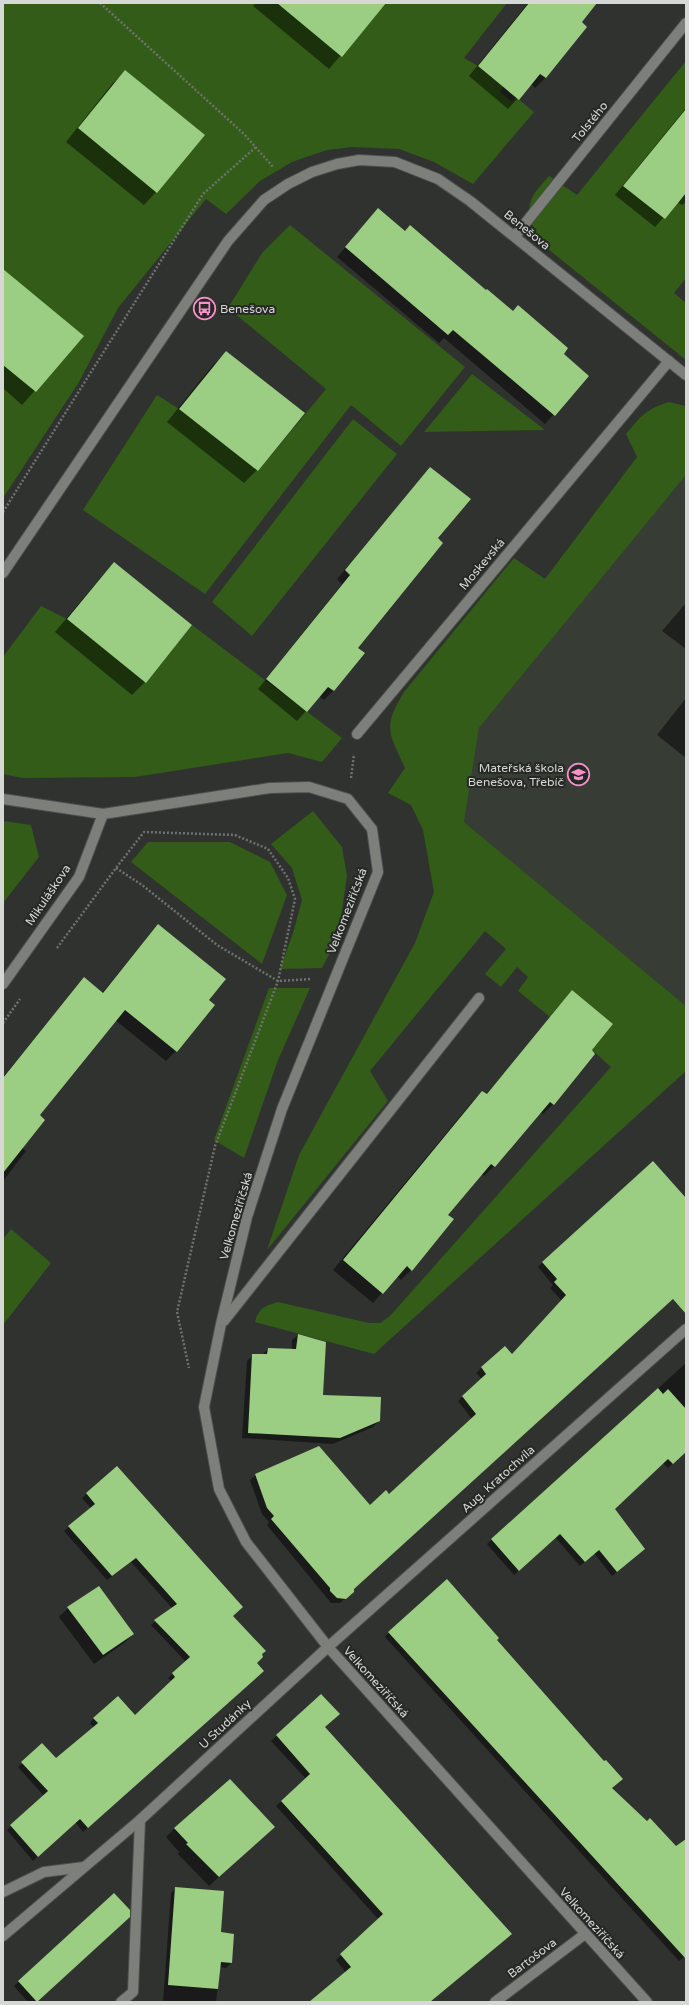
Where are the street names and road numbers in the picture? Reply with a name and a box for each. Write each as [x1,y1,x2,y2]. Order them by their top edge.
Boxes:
street label: Tolstého [569,99,611,145]
street label: Benešova [501,207,553,253]
street label: Moskevská [456,535,508,593]
street label: Mikuláškova [22,862,74,928]
street label: Velkomeziříčská [324,866,370,956]
street label: Velkomeziříčská [217,1170,255,1262]
street label: Aug. Kratochvíla [459,1442,537,1516]
street label: Velkomeziříčská [340,1644,412,1720]
street label: U Studánky [196,1696,254,1752]
street label: Velkomeziříčská [556,1885,628,1961]
street label: Bartošova [505,1935,559,1981]

